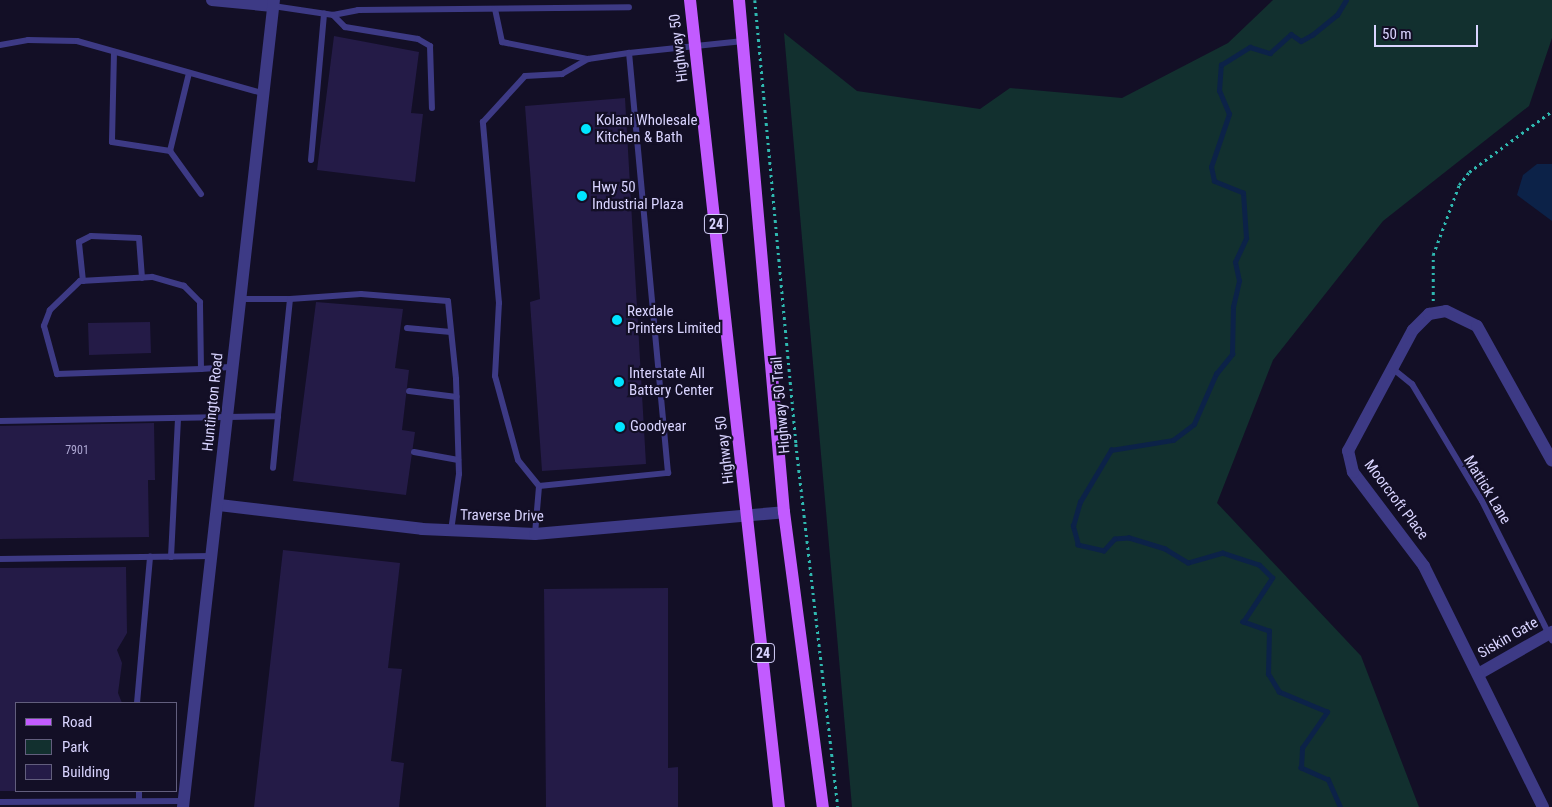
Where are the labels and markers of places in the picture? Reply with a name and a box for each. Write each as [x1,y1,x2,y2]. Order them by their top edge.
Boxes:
place label: Kolani Wholesale Kitchen & Bath [596,111,697,146]
marker: Kolani Wholesale Kitchen & Bath [580,123,592,135]
place label: Hwy 50 Industrial Plaza [592,178,684,213]
marker: Hwy 50 Industrial Plaza [576,190,588,202]
place label: Rexdale Printers Limited [627,302,721,337]
marker: Rexdale Printers Limited [611,314,623,326]
place label: Interstate All Battery Center [629,364,714,399]
marker: Interstate All Battery Center [613,376,625,388]
place label: Goodyear [630,418,686,436]
marker: Goodyear [614,421,626,433]

